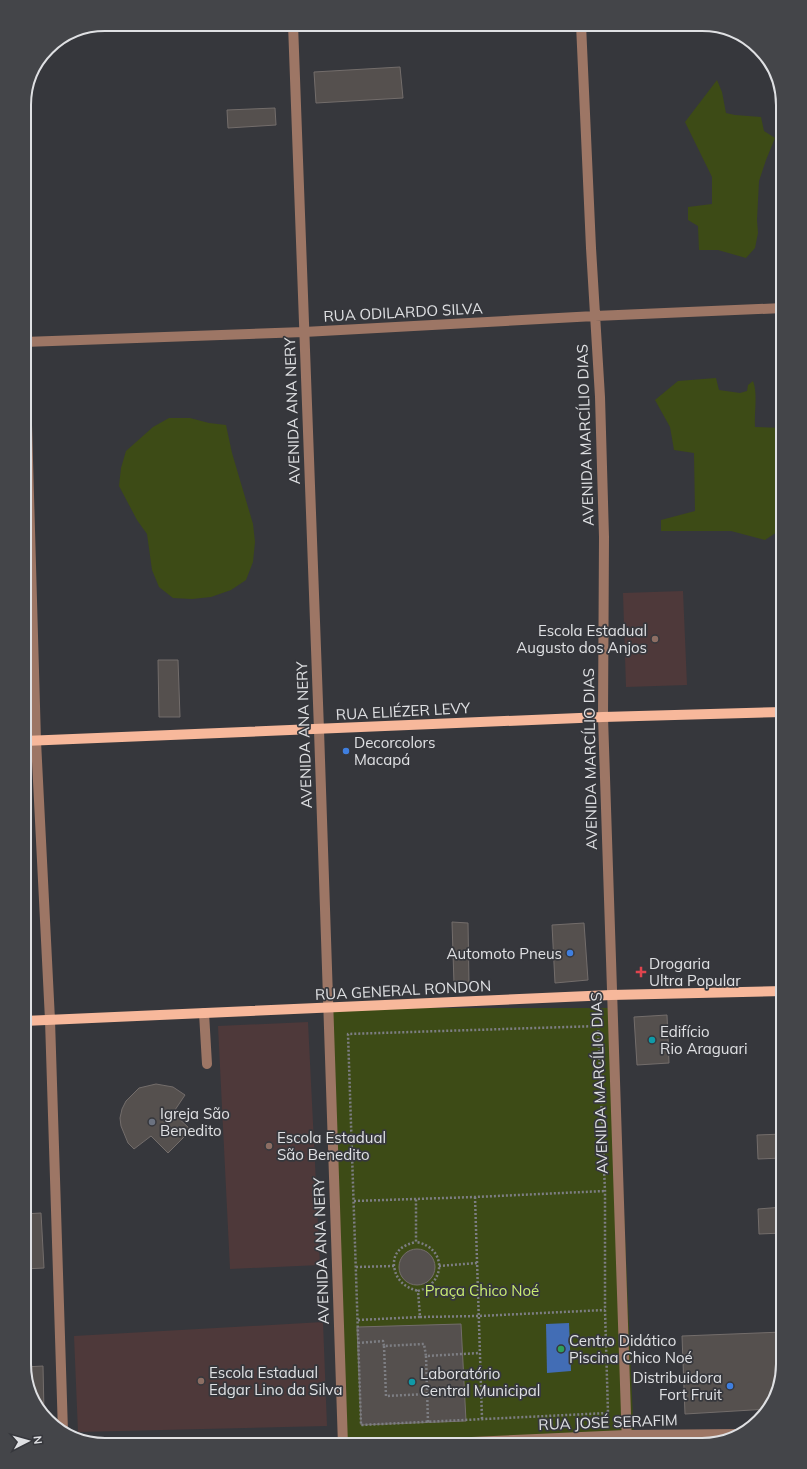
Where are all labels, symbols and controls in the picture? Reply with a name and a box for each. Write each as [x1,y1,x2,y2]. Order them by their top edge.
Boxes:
street label: RUA ODILARDO SILVA [323,298,483,326]
street label: AVENIDA ANA NERY [280,336,304,485]
street label: AVENIDA MARCÍLIO DIAS [572,344,598,526]
place label: Escola Estadual Augusto dos Anjos [516,621,647,657]
marker: Escola Estadual Augusto dos Anjos [650,634,660,644]
street label: AVENIDA ANA NERY [292,660,316,809]
street label: AVENIDA MARCÍLIO DIAS [579,668,601,850]
street label: RUA ELIÉZER LEVY [335,698,472,724]
place label: Decorcolors Macapá [354,733,435,769]
marker: Decorcolors Macapá [341,746,351,756]
place label: Automoto Pneus [447,944,562,963]
marker: Automoto Pneus [565,948,575,958]
place label: Drogaria Ultra Popular [649,954,741,990]
marker: Drogaria Ultra Popular [636,967,646,977]
street label: RUA GENERAL RONDON [314,976,492,1004]
street label: AVENIDA MARCÍLIO DIAS [586,992,612,1174]
place label: Edifício Rio Araguari [660,1022,748,1058]
marker: Edifício Rio Araguari [647,1035,657,1045]
place label: Igreja São Benedito [160,1104,230,1140]
marker: Igreja São Benedito [147,1117,157,1127]
place label: Escola Estadual São Benedito [277,1128,386,1164]
marker: Escola Estadual São Benedito [264,1141,274,1151]
street label: AVENIDA ANA NERY [309,1176,333,1325]
park label: Praça Chico Noé [425,1281,539,1300]
place label: Centro Didático Piscina Chico Noé [569,1331,693,1367]
marker: Centro Didático Piscina Chico Noé [556,1344,566,1354]
place label: Escola Estadual Edgar Lino da Silva [209,1363,342,1399]
place label: Laboratório Central Municipal [420,1364,540,1400]
place label: Distribuidora Fort Fruit [632,1368,722,1404]
marker: Escola Estadual Edgar Lino da Silva [196,1376,206,1386]
marker: Laboratório Central Municipal [407,1377,417,1387]
marker: Distribuidora Fort Fruit [725,1381,735,1391]
street label: RUA JOSÉ SERAFIM [538,1410,678,1434]
north arrow [8,1421,48,1461]
text: N [31,1435,45,1445]

